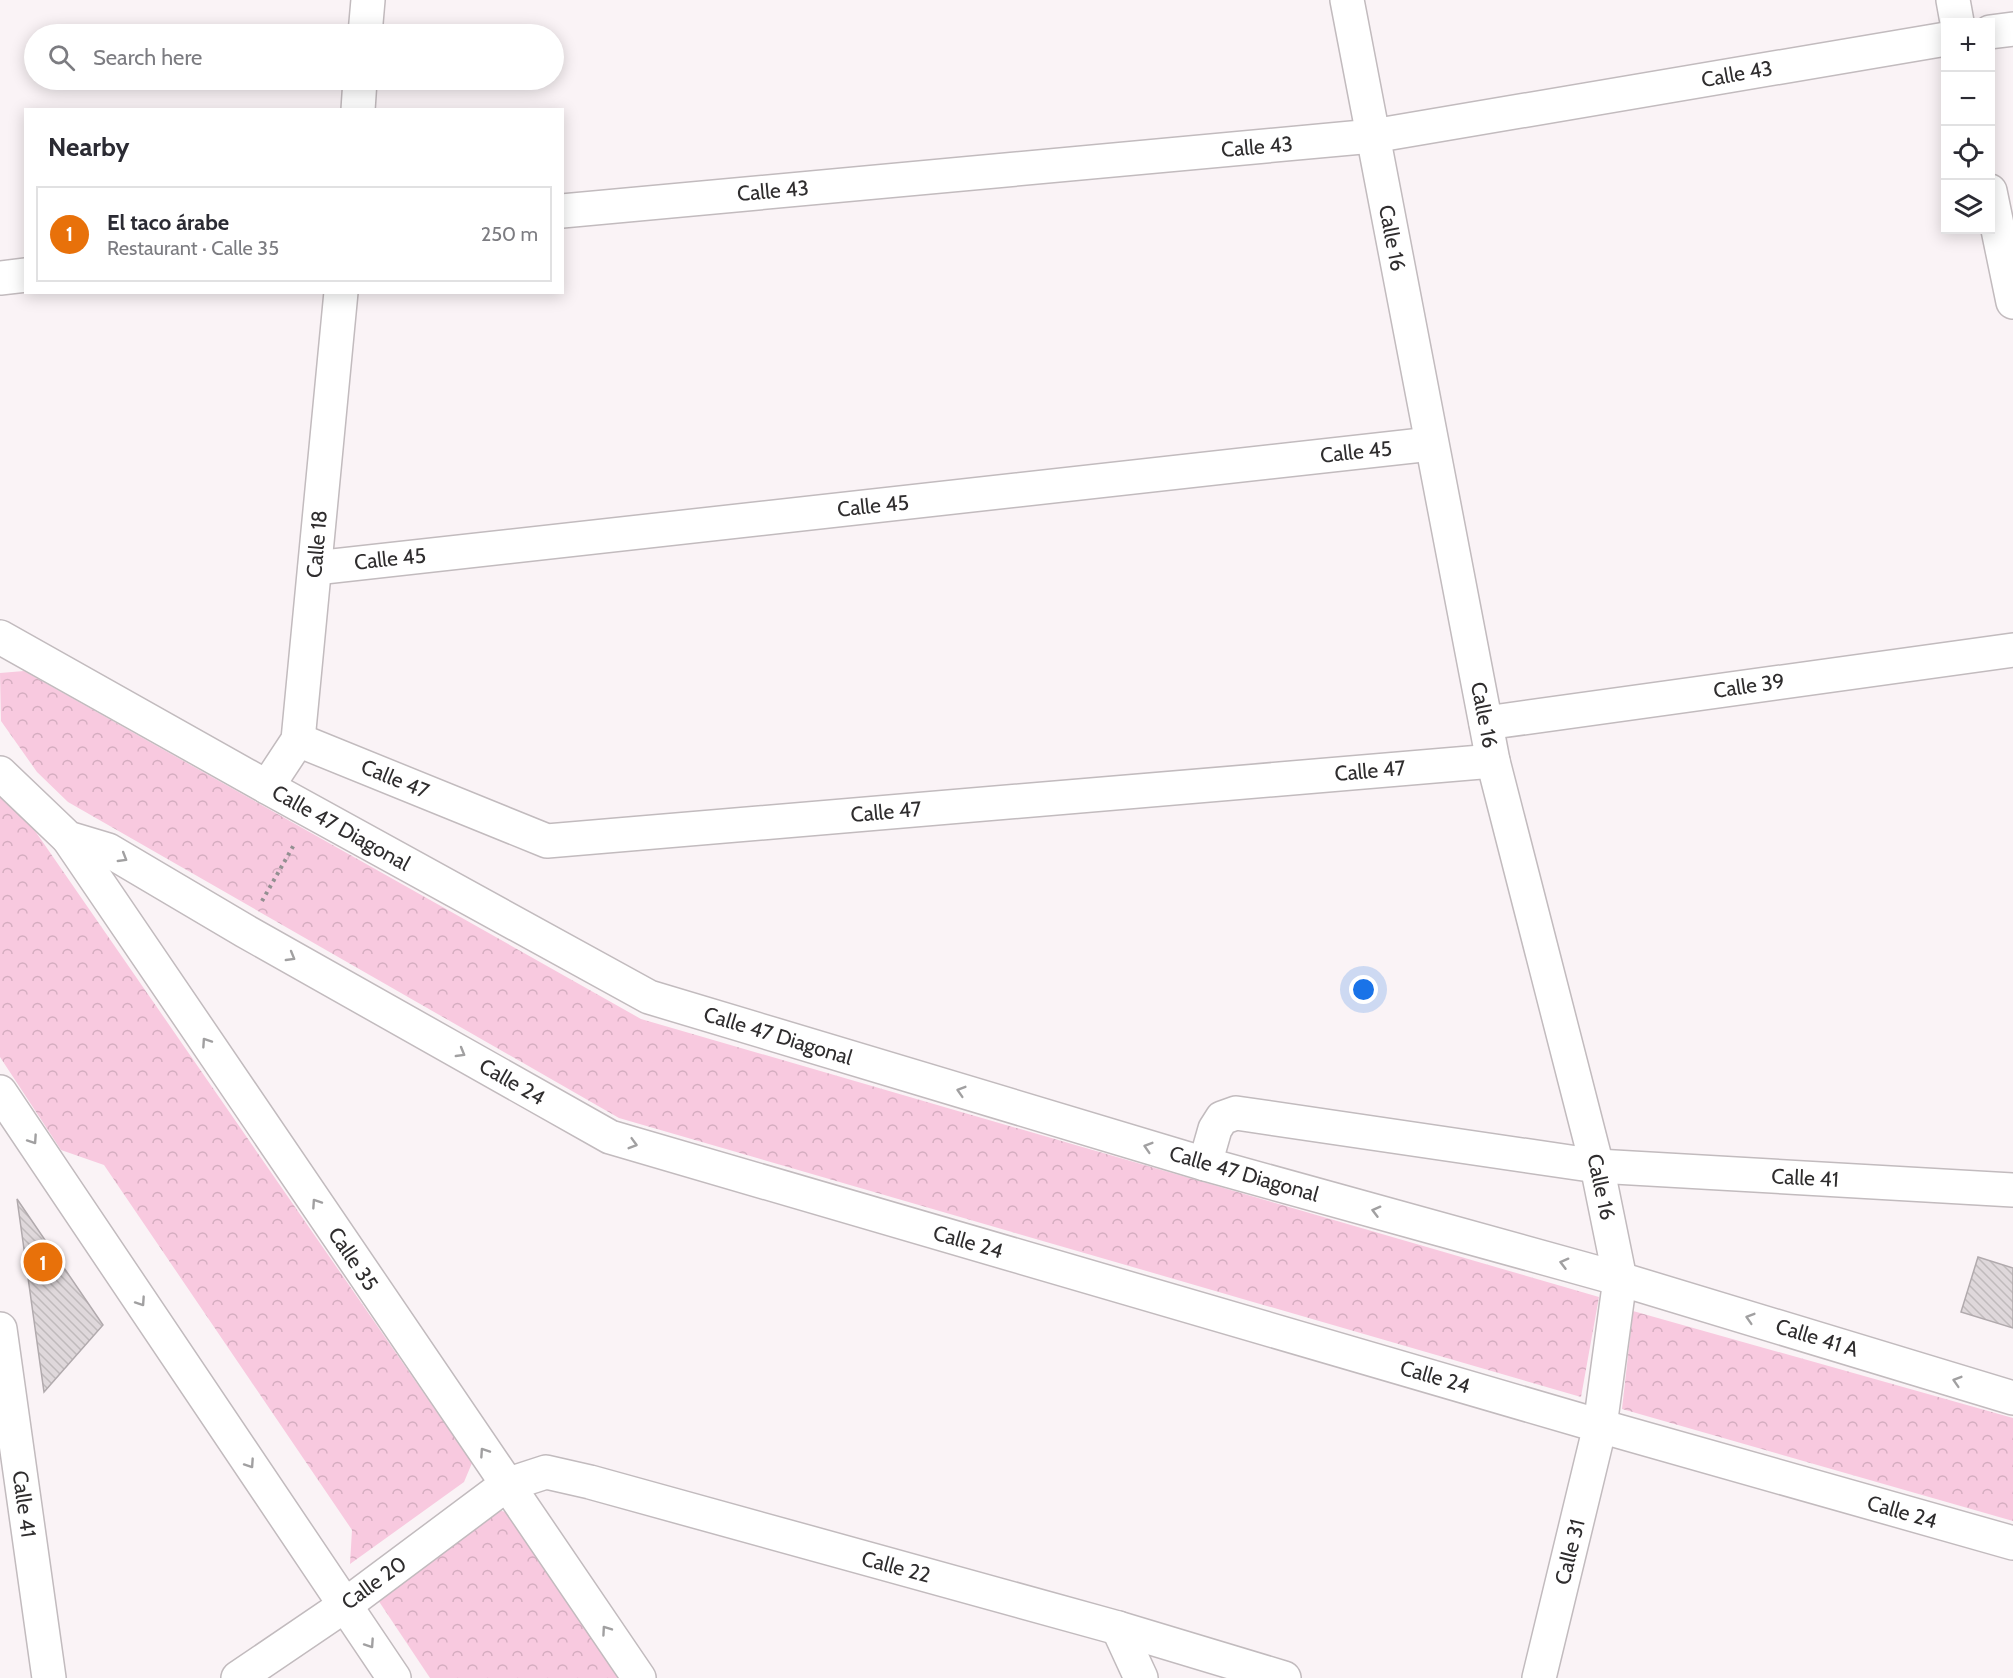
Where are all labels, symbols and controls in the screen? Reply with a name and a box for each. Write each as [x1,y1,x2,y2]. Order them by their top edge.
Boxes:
map controls [1941,18,1995,234]
button: + [1941,18,1995,72]
search box [24,24,564,90]
icon: search [45,41,78,74]
text: Search here [93,44,202,71]
street label: Calle 43 [1699,55,1774,92]
button: − [1941,72,1995,126]
button: locate [1941,126,1995,180]
text: Nearby [48,131,129,163]
street label: Calle 43 [1220,131,1294,162]
street label: Calle 43 [736,175,810,206]
button: layers [1941,180,1995,234]
street label: Calle 16 [1374,203,1411,273]
text: El taco árabe [107,209,229,236]
text: 1 [66,222,73,246]
text: 250 m [481,222,538,246]
text: Restaurant · Calle 35 [107,236,279,260]
street label: Calle 45 [1319,435,1393,468]
street label: Calle 45 [836,489,910,522]
street label: Calle 18 [301,509,332,579]
street label: Calle 45 [353,542,427,575]
street label: Calle 39 [1712,668,1786,703]
street label: Calle 16 [1466,680,1503,750]
street label: Calle 47 [358,754,433,804]
street label: Calle 47 [1333,755,1407,786]
street label: Calle 47 Diagonal [268,779,415,876]
street label: Calle 47 [849,796,923,827]
one-way arrow [117,851,127,863]
one-way arrow [285,950,295,961]
your location [1349,975,1378,1004]
street label: Calle 47 Diagonal [701,1001,856,1070]
one-way arrow [202,1038,213,1049]
one-way arrow [455,1046,465,1057]
street label: Calle 24 [475,1053,549,1110]
one-way arrow [956,1086,967,1098]
one-way arrow [25,1134,36,1145]
one-way arrow [627,1137,638,1149]
street label: Calle 47 Diagonal [1167,1140,1322,1207]
one-way arrow [1143,1142,1154,1154]
street label: Calle 16 [1582,1151,1621,1222]
street label: Calle 41 [1771,1163,1839,1192]
one-way arrow [312,1199,323,1210]
one-way arrow [1371,1206,1382,1218]
street label: Calle 24 [930,1220,1006,1263]
street label: Calle 35 [323,1222,384,1295]
pin: 1 [24,1240,63,1284]
one-way arrow [1559,1258,1570,1270]
one-way arrow [134,1296,145,1307]
one-way arrow [1745,1313,1756,1325]
street label: Calle 41 A [1773,1313,1861,1362]
street label: Calle 24 [1397,1355,1473,1398]
one-way arrow [1952,1376,1963,1388]
one-way arrow [480,1447,491,1458]
one-way arrow [242,1458,253,1469]
street label: Calle 41 [7,1469,42,1539]
street label: Calle 24 [1864,1490,1940,1533]
street label: Calle 31 [1549,1517,1590,1587]
street label: Calle 22 [859,1545,933,1588]
street label: Calle 20 [336,1551,411,1614]
one-way arrow [602,1625,613,1636]
one-way arrow [363,1637,374,1648]

